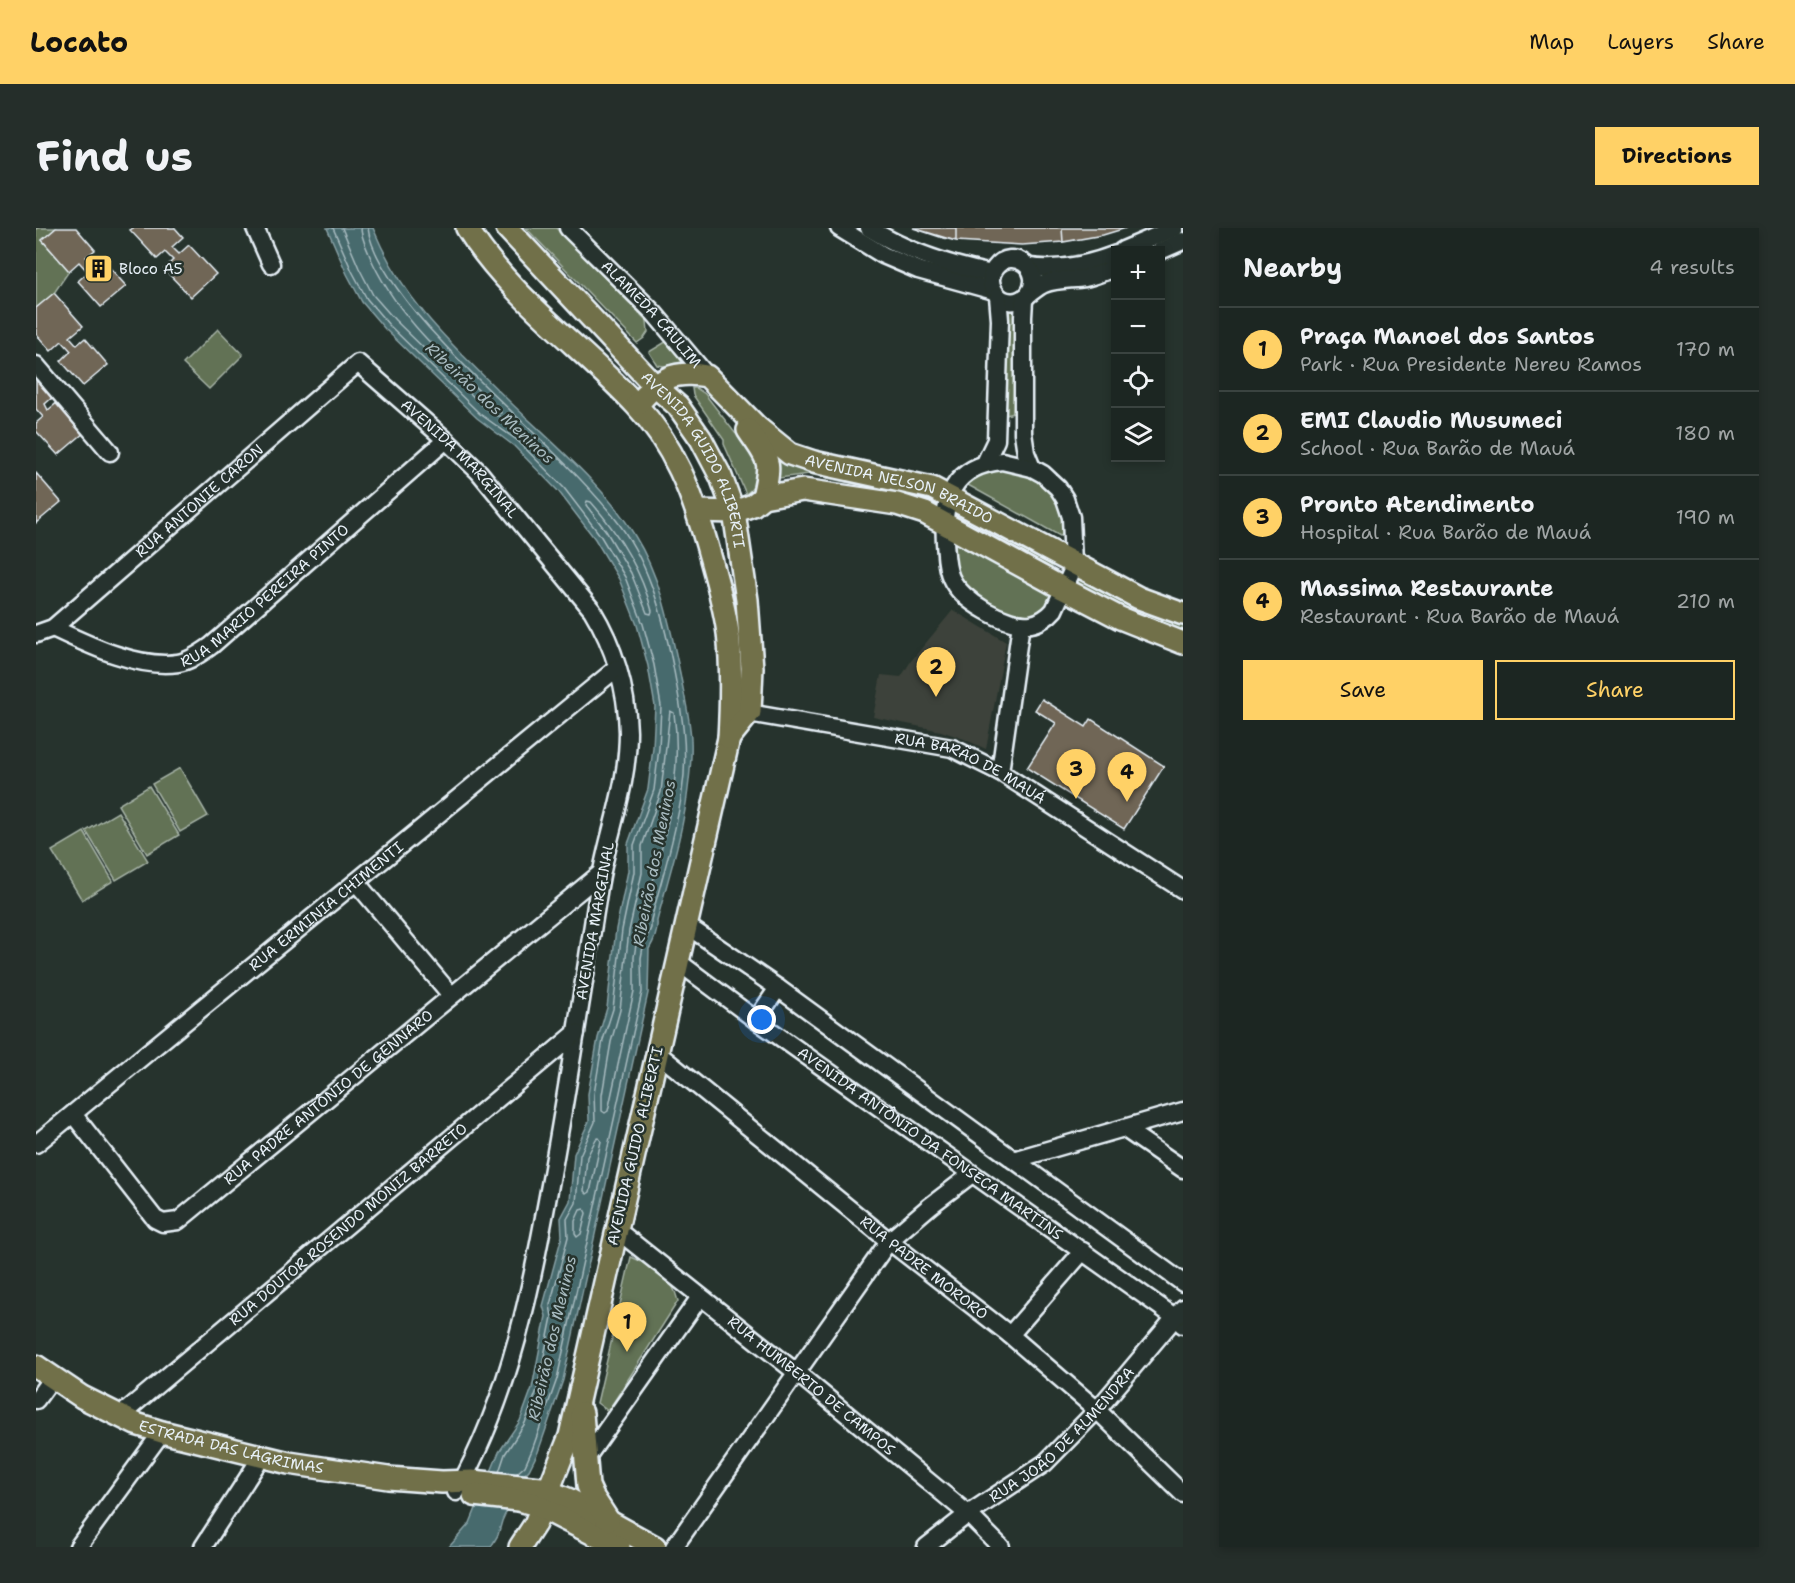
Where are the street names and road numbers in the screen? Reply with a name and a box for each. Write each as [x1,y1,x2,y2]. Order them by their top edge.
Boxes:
street label: ALAMEDA CAULIM [597,256,706,372]
street label: AVENIDA GUIDO ALIBERTI [637,367,749,549]
street label: AVENIDA MARGINAL [396,395,523,523]
street label: RUA ANTONIE CARON [131,440,268,562]
street label: AVENIDA NELSON BRAIDO [802,450,996,529]
street label: RUA MARIO PEREIRA PINTO [178,520,353,672]
street label: RUA BARÃO DE MAUÁ [893,728,1050,809]
street label: RUA ERMINIA CHIMENTI [245,837,407,976]
street label: AVENIDA MARGINAL [571,840,619,1002]
street label: RUA PADRE ANTÔNIO DE GENNARO [219,1005,437,1189]
street label: AVENIDA ANTÔNIO DA FONSECA MARTINS [793,1042,1067,1245]
street label: AVENIDA GUIDO ALIBERTI [602,1045,668,1247]
street label: RUA DOUTOR ROSENDO MONIZ BARRETO [225,1119,472,1330]
street label: RUA PADRE MORORÓ [856,1211,993,1324]
street label: RUA HUMBERTO DE CAMPOS [723,1312,899,1460]
street label: RUA JOÃO DE ALMENDRA [985,1363,1139,1507]
street label: ESTRADA DAS LÁGRIMAS [136,1415,325,1478]

